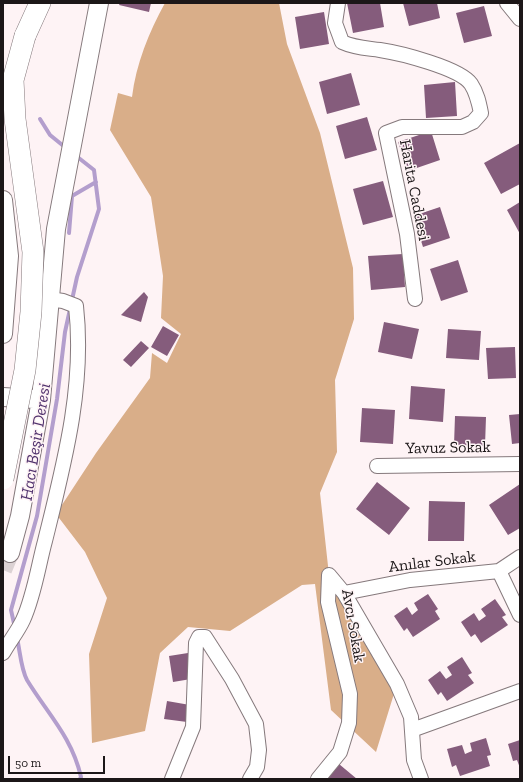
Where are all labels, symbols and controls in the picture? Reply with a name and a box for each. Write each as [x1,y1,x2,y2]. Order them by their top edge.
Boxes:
street label: Harita Caddesi [395,138,433,242]
water label: Hacı Beşir Deresi [17,382,55,502]
street label: Yavuz Sokak [405,438,491,458]
street label: Anılar Sokak [387,547,477,577]
street label: Avcı Sokak [337,588,369,664]
scale bar [10,748,107,774]
text: 50 m [15,756,41,770]

